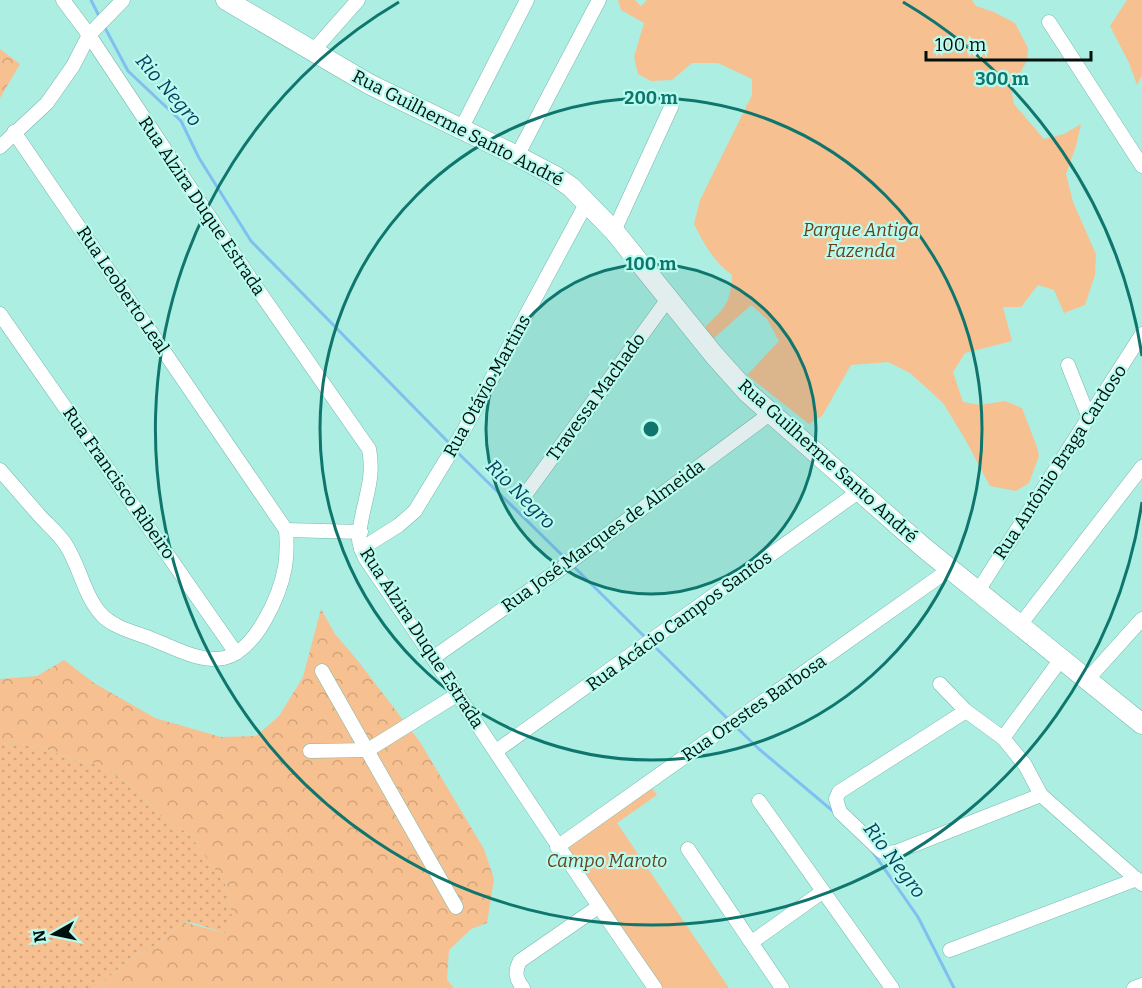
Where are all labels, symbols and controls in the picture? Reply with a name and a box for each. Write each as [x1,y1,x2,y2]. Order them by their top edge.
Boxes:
scale bar [926,24,1091,62]
text: 100 m [935,34,986,56]
water label: Rio Negro [131,49,207,131]
street label: Rua Guilherme Santo André [349,65,567,191]
text: 300 m [975,68,1029,90]
text: 200 m [624,87,678,109]
street label: Rua Alzira Duque Estrada [134,112,270,300]
park label: Parque Antiga Fazenda [803,219,919,262]
street label: Rua Leoberto Leal [72,222,174,358]
text: 100 m [625,253,677,275]
street label: Rua Otávio Martins [439,311,535,461]
street label: Travessa Machado [542,329,650,465]
street label: Rua Antônio Braga Cardoso [989,361,1131,563]
street label: Rua Guilherme Santo André [734,375,922,547]
street label: Rua Francisco Ribeiro [58,403,180,563]
centre of rings [641,419,661,439]
water label: Rio Negro [481,454,561,534]
street label: Rua José Marques de Almeida [497,455,709,617]
street label: Rua Alzira Duque Estrada [355,543,489,733]
street label: Rua Acácio Campos Santos [582,546,776,696]
street label: Rua Orestes Barbosa [677,650,831,766]
water label: Rio Negro [859,817,931,903]
park label: Campo Maroto [547,850,667,872]
north arrow [24,904,84,964]
text: N [29,929,50,944]

